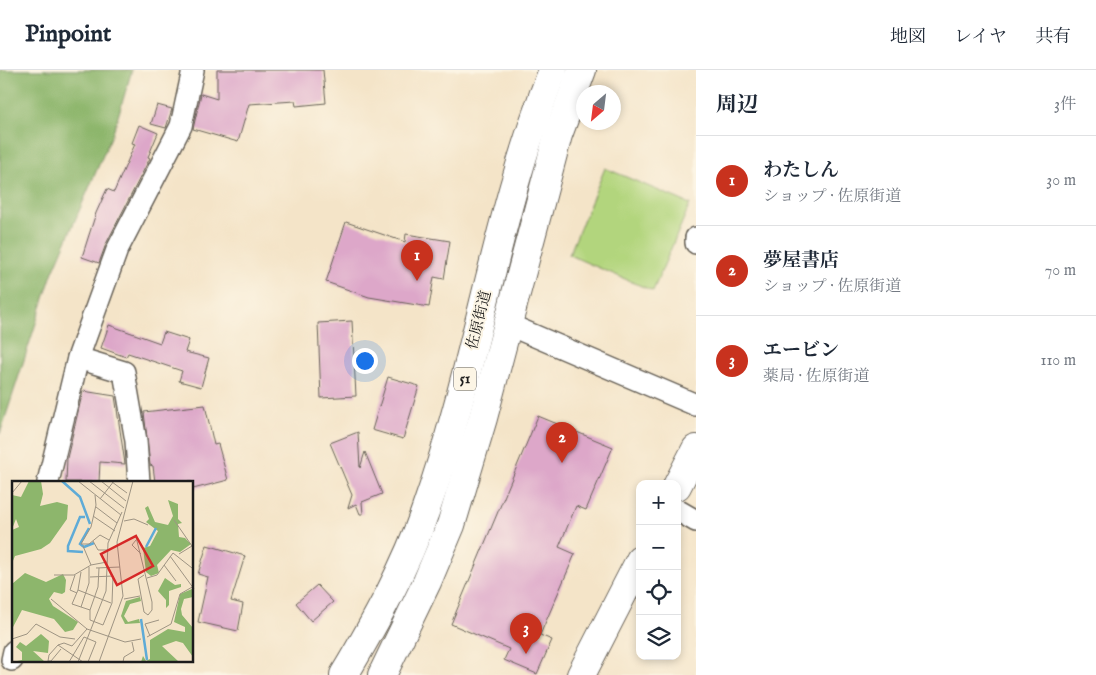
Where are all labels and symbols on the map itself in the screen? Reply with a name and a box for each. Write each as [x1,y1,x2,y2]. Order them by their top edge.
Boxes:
north arrow [576,85,621,130]
pin: 1 [401,240,433,281]
street label: 佐原街道 [463,289,495,351]
your location [352,348,378,374]
road number: 51 [454,368,476,390]
pin: 2 [546,422,578,463]
inset map [12,481,194,662]
pin: 3 [510,613,542,654]

